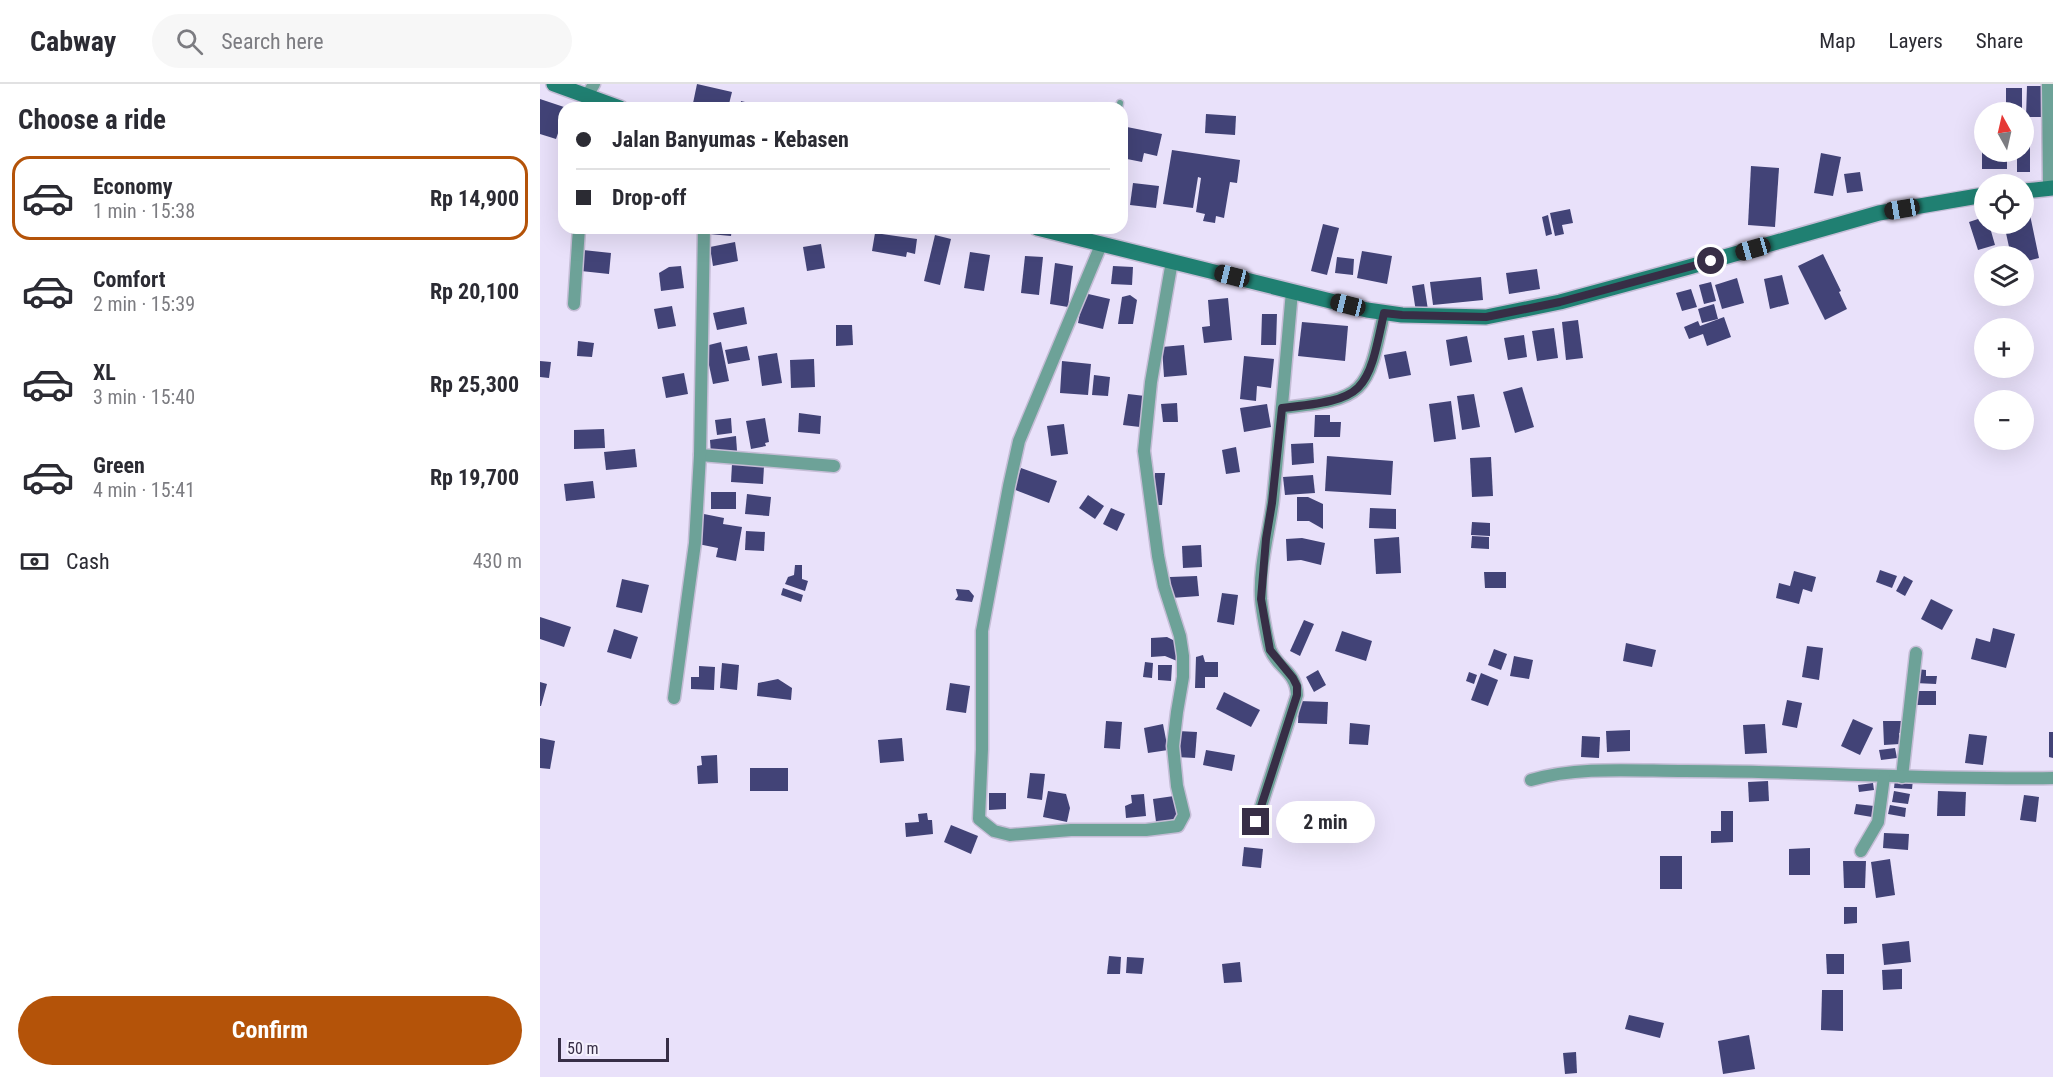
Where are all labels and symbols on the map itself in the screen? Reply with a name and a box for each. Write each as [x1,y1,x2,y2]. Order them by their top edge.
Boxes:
north arrow [1974,102,2034,162]
car [1883,197,1921,221]
car [1733,235,1773,263]
route start [1697,247,1724,274]
car [1212,263,1252,289]
car [1328,292,1368,318]
callout: 2 min [1277,801,1376,843]
route end [1242,808,1269,835]
scale bar [558,1035,669,1062]

